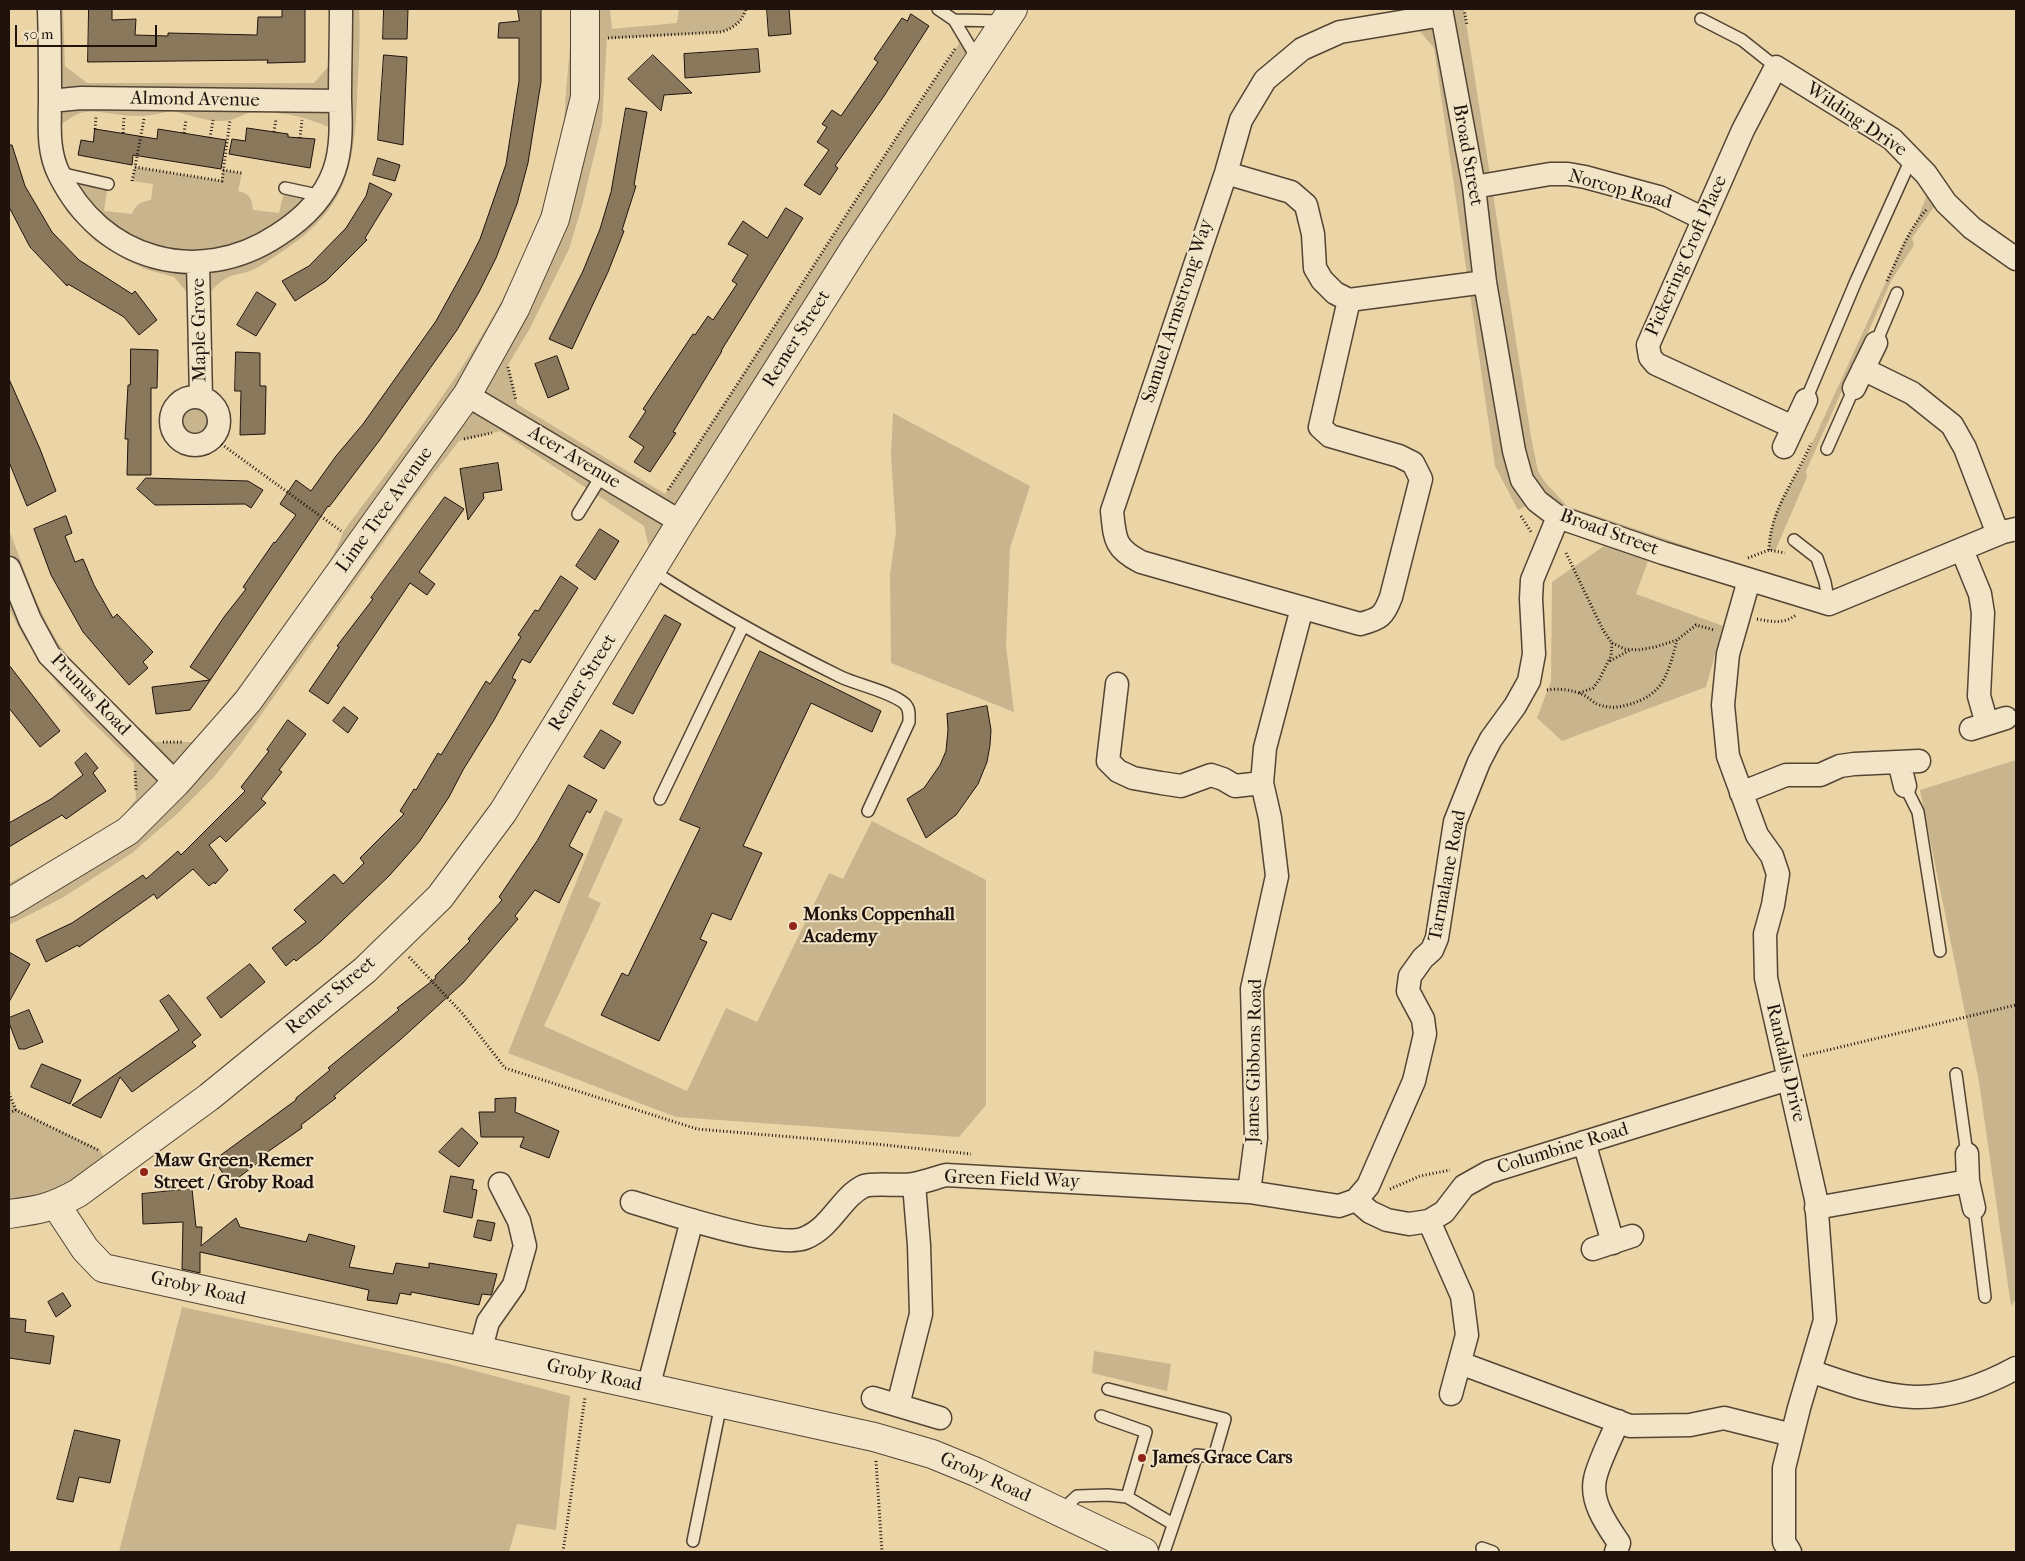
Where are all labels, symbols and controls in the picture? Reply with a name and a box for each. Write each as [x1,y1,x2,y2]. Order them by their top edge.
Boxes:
scale bar [18,15,160,47]
text: 50 m [23,25,53,43]
street label: Wilding Drive [1801,78,1911,162]
street label: Almond Avenue [130,87,260,113]
street label: Broad Street [1447,102,1487,208]
street label: Norcop Road [1566,165,1674,215]
street label: Pickering Croft Place [1641,172,1733,340]
street label: Samuel Armstrong Way [1137,216,1219,406]
street label: Maple Grove [188,278,212,382]
street label: Remer Street [758,286,836,392]
street label: Acer Avenue [524,422,624,494]
street label: Lime Tree Avenue [332,443,438,577]
street label: Broad Street [1557,505,1661,561]
street label: Remer Street [544,630,622,736]
street label: Prunus Road [45,649,135,741]
street label: Tarmalane Road [1424,808,1472,944]
place label: Monks Coppenhall Academy [803,904,955,948]
marker: Monks Coppenhall Academy [787,920,799,932]
street label: Remer Street [281,952,381,1040]
street label: James Gibbons Road [1242,979,1268,1143]
street label: Randalls Drive [1760,1002,1810,1124]
street label: Columbine Road [1495,1118,1631,1180]
place label: Maw Green, Remer Street / Groby Road [154,1150,314,1194]
marker: Maw Green, Remer Street / Groby Road [138,1166,150,1178]
street label: Green Field Way [944,1166,1080,1194]
street label: Groby Road [148,1267,248,1311]
street label: Groby Road [544,1355,644,1397]
place label: James Grace Cars [1152,1447,1293,1469]
street label: Groby Road [936,1448,1034,1508]
marker: James Grace Cars [1136,1452,1148,1464]

